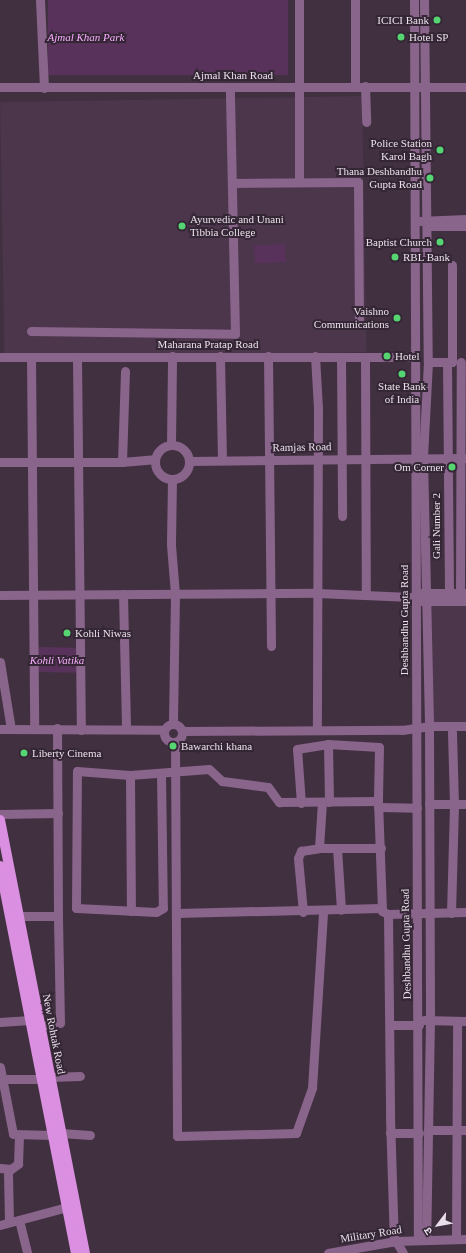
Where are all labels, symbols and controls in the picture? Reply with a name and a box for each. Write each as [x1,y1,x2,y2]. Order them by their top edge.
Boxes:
place label: ICICI Bank [377,13,429,27]
marker: ICICI Bank [432,15,442,25]
park label: Ajmal Khan Park [48,30,124,44]
place label: Hotel SP [409,30,448,44]
marker: Hotel SP [396,32,406,42]
street label: Ajmal Khan Road [193,68,273,82]
place label: Police Station Karol Bagh [371,137,432,163]
marker: Police Station Karol Bagh [435,145,445,155]
place label: Thana Deshbandhu Gupta Road [337,165,422,191]
marker: Thana Deshbandhu Gupta Road [425,173,435,183]
place label: Ayurvedic and Unani Tibbia College [190,213,284,239]
marker: Ayurvedic and Unani Tibbia College [177,221,187,231]
place label: Baptist Church [366,235,432,249]
marker: Baptist Church [435,237,445,247]
place label: RBL Bank [403,250,450,264]
marker: RBL Bank [390,252,400,262]
place label: Vaishno Communications [314,305,389,331]
marker: Vaishno Communications [392,313,402,323]
street label: Maharana Pratap Road [158,337,258,351]
place label: Hotel [395,349,419,363]
marker: Hotel [382,351,392,361]
marker: State Bank of India [397,369,407,379]
place label: State Bank of India [378,380,426,406]
street label: Ramjas Road [272,440,332,454]
place label: Om Corner [394,460,444,474]
marker: Om Corner [447,462,457,472]
street label: Gali Number 2 [429,493,443,559]
street label: Deshbandhu Gupta Road [397,565,411,675]
place label: Kohli Niwas [75,626,131,640]
marker: Kohli Niwas [62,628,72,638]
park label: Kohli Vatika [30,653,84,667]
place label: Bawarchi khana [181,739,252,753]
marker: Bawarchi khana [168,741,178,751]
place label: Liberty Cinema [32,746,101,760]
marker: Liberty Cinema [19,748,29,758]
street label: Deshbandhu Gupta Road [398,889,414,999]
street label: New Rohtak Road [40,993,68,1075]
north arrow [418,1205,458,1245]
street label: Military Road [339,1223,403,1245]
text: उ [421,1225,435,1237]

